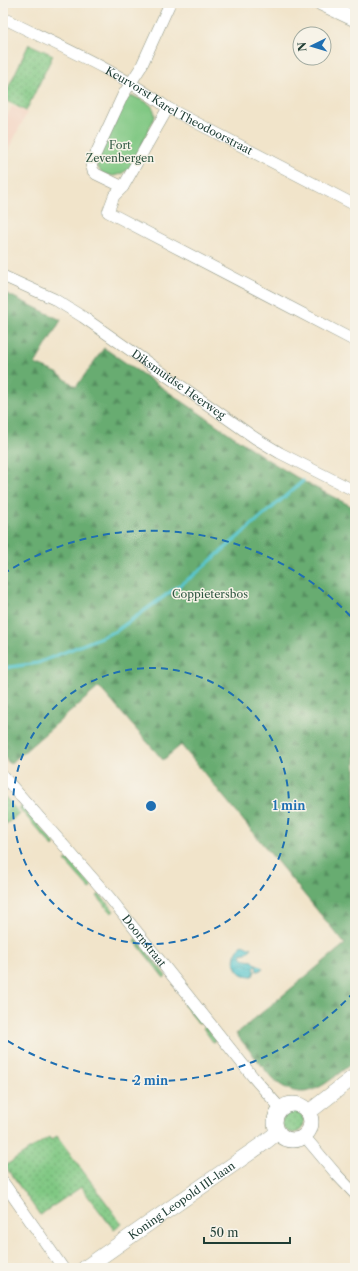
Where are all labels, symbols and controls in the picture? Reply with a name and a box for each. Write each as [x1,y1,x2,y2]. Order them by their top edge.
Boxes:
north arrow [292,26,332,66]
text: N [295,41,309,52]
street label: Keurvorst Karel Theodoorstraat [103,63,255,158]
park label: Fort Zevenbergen [86,138,154,165]
street label: Diksmuidse Heerweg [129,346,228,422]
park label: Coppietersbos [172,587,248,601]
text: 1 min [273,798,306,813]
centre of rings [144,799,158,813]
street label: Doornstraat [119,912,169,970]
text: 2 min [134,1073,169,1088]
street label: Koning Leopold III-laan [126,1158,238,1242]
scale bar [204,1219,290,1245]
text: 50 m [210,1225,239,1240]

